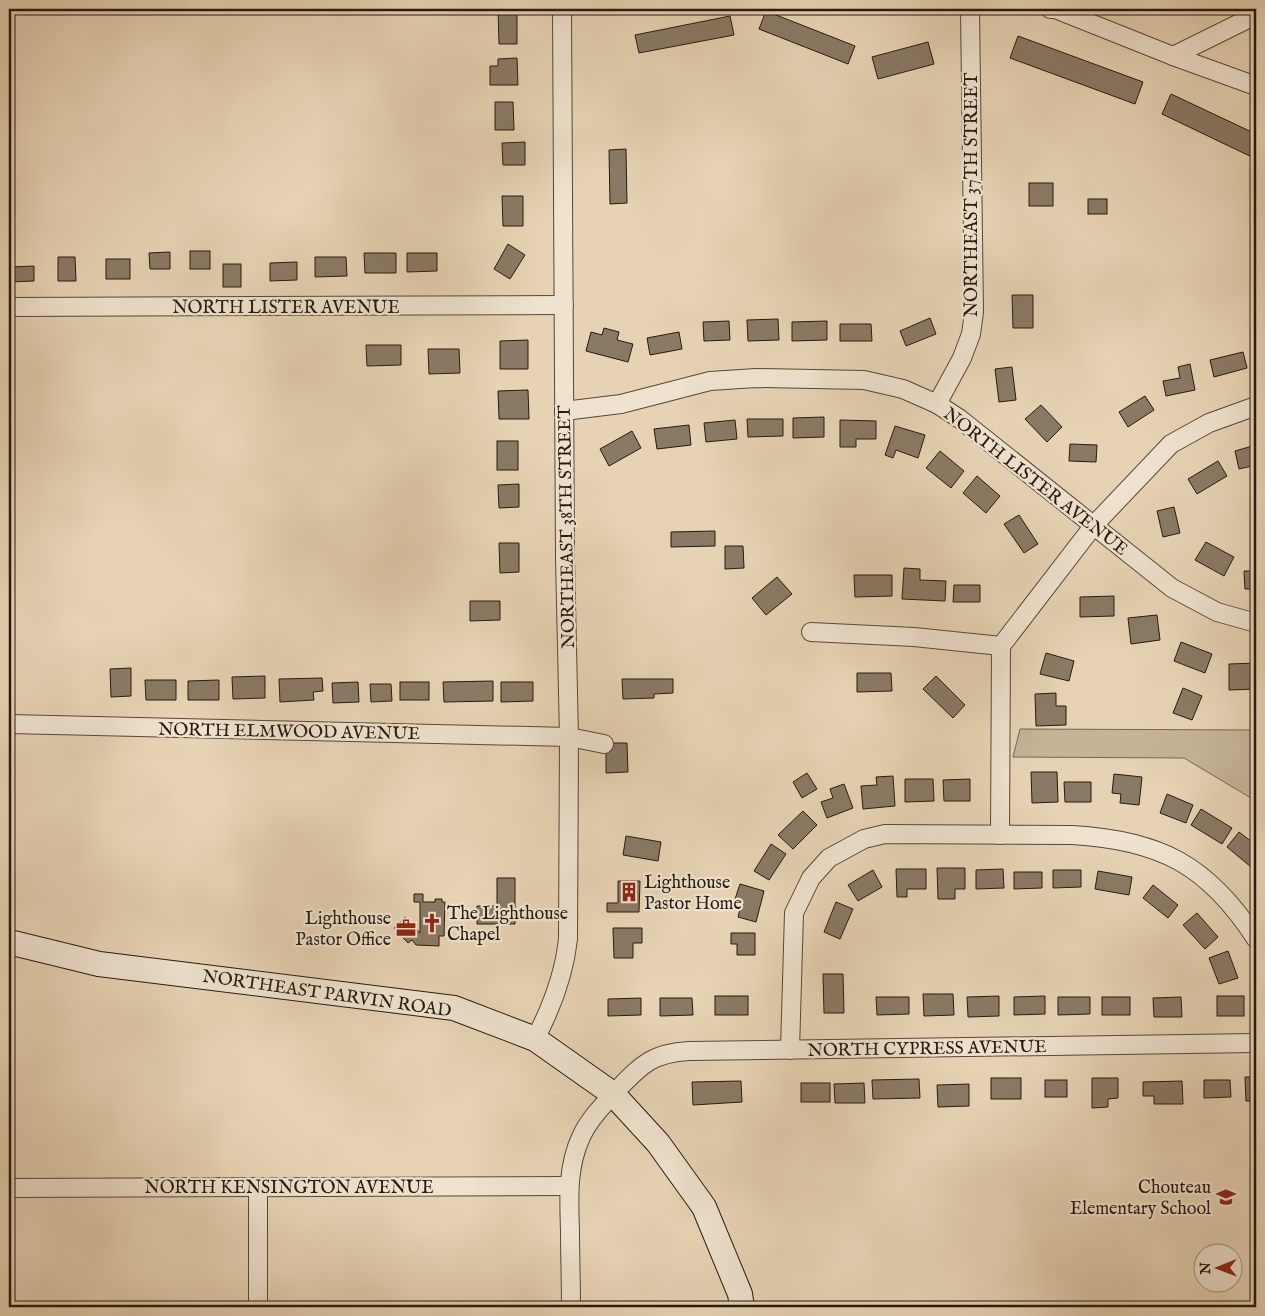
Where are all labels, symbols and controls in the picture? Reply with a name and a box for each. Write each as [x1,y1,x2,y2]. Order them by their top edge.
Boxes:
street label: NORTHEAST 37TH STREET [961,73,984,317]
street label: NORTH LISTER AVENUE [172,297,400,320]
street label: NORTH LISTER AVENUE [938,403,1132,561]
street label: NORTHEAST 38TH STREET [554,405,581,649]
street label: NORTH ELMWOOD AVENUE [158,719,420,746]
place label: Lighthouse Pastor Home [644,872,742,916]
building icon: Lighthouse Pastor Home [618,881,640,903]
place label: The Lighthouse Chapel [447,903,568,947]
place label: Lighthouse Pastor Office [295,908,391,952]
church icon: The Lighthouse Chapel [421,912,443,934]
office icon: Lighthouse Pastor Office [395,917,417,939]
street label: NORTHEAST PARVIN ROAD [201,966,453,1023]
street label: NORTH CYPRESS AVENUE [807,1036,1047,1063]
street label: NORTH KENSINGTON AVENUE [144,1177,434,1200]
place label: Chouteau Elementary School [1070,1177,1211,1221]
school or university icon: Chouteau Elementary School [1215,1186,1237,1208]
north arrow [1192,1244,1242,1294]
text: N [1197,1262,1215,1275]

